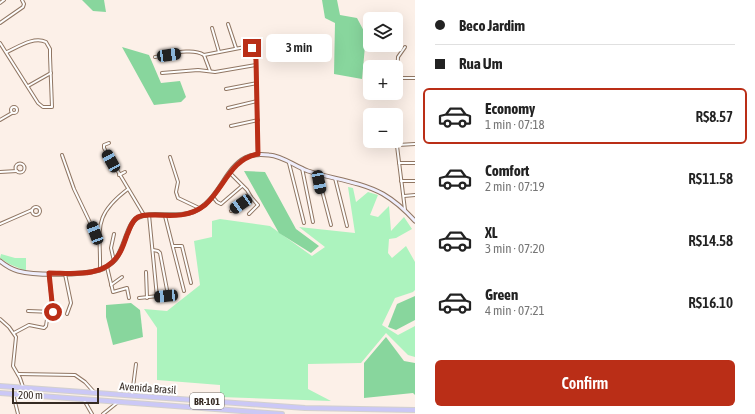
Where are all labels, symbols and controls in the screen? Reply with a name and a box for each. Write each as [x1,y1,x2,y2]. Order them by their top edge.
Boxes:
map controls [363,12,403,148]
button: layers [363,12,403,52]
text: Beco Jardim [459,17,525,34]
callout: 3 min [266,34,332,62]
route end [243,39,261,57]
text: 3 min [286,40,312,55]
car [156,47,182,63]
text: Rua Um [459,55,502,72]
button: + [363,60,403,100]
icon: car [437,98,473,134]
text: Economy [485,100,535,117]
button: − [363,108,403,148]
text: R$8.57 [695,108,733,125]
text: 1 min · 07:18 [485,117,545,132]
car [100,148,122,174]
icon: car [437,160,473,196]
text: Comfort [485,162,529,179]
car [311,169,327,195]
text: R$11.58 [688,170,733,187]
text: 2 min · 07:19 [485,179,545,194]
car [228,192,254,216]
car [85,220,105,246]
icon: car [437,222,473,258]
text: XL [485,224,498,241]
text: R$14.58 [688,232,733,249]
text: 3 min · 07:20 [485,241,545,256]
icon: car [437,284,473,320]
text: Green [485,286,518,303]
car [154,289,178,303]
text: R$16.10 [688,294,733,311]
route start [44,303,62,321]
text: 4 min · 07:21 [485,303,545,318]
button: Confirm [435,360,735,406]
street label: Avenida Brasil [119,380,177,396]
scale bar [12,386,99,405]
text: 200 m [18,389,43,401]
road number: BR-101 [190,393,224,409]

